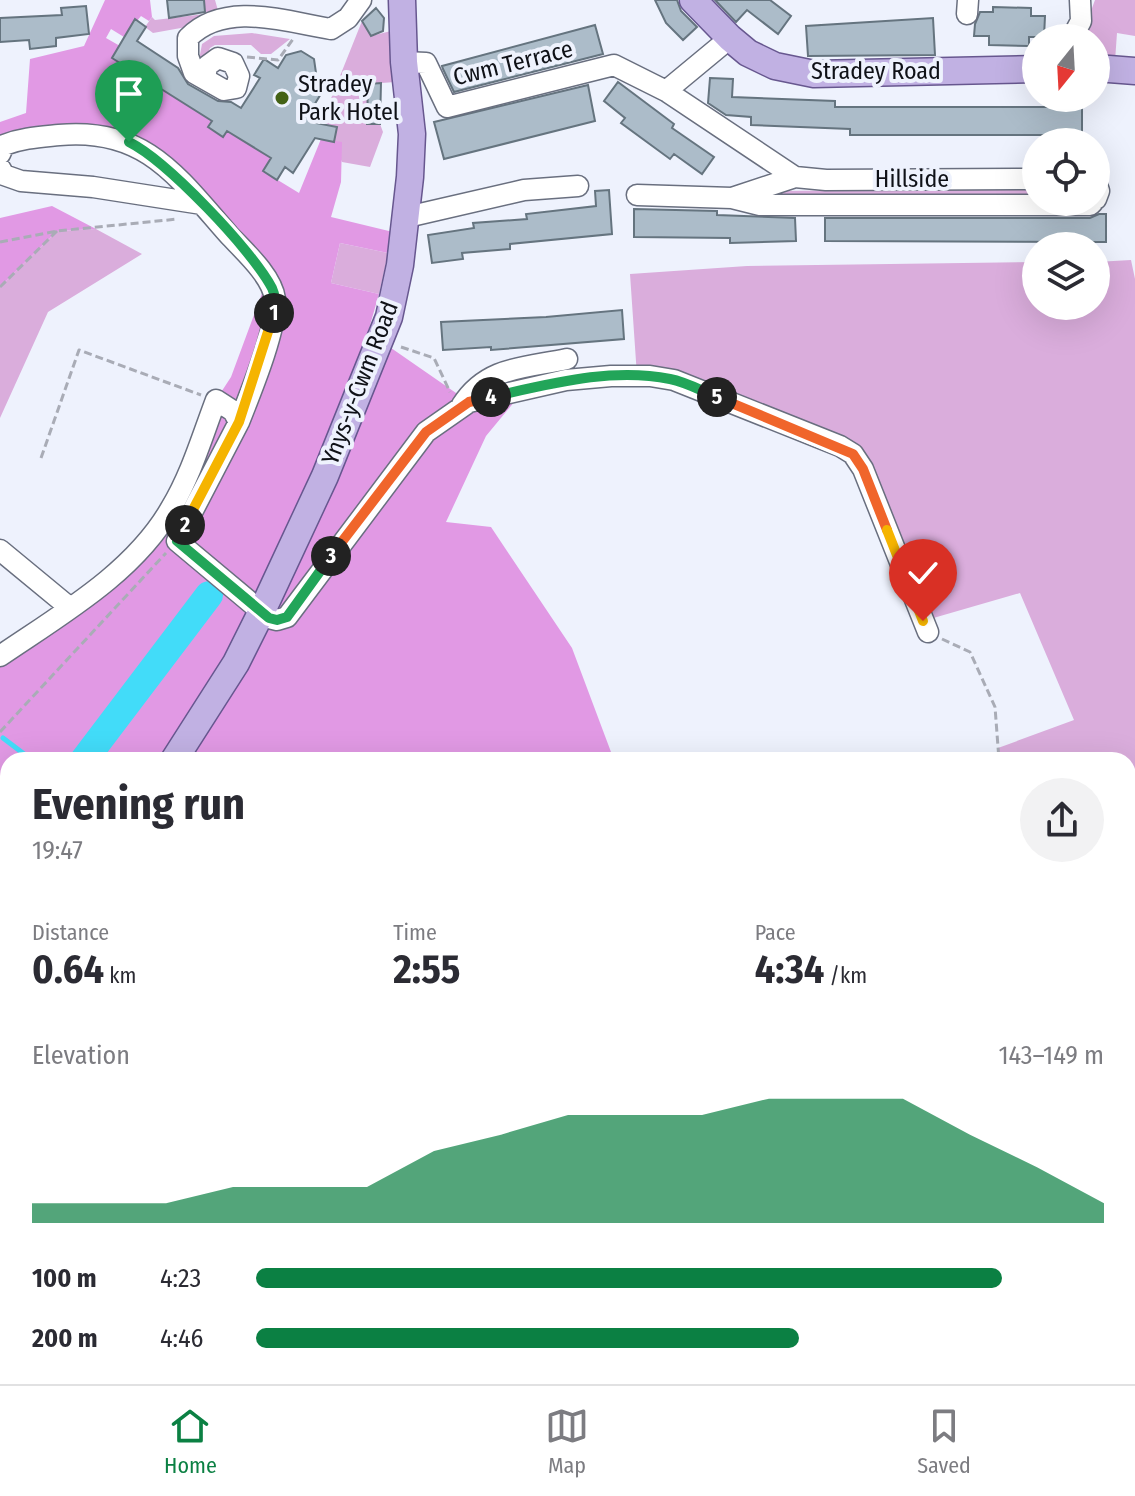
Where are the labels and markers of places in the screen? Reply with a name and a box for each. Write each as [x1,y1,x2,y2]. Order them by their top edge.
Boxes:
pin [95,60,163,142]
place label: Stradey Park Hotel [298,70,399,126]
marker: Stradey Park Hotel [273,89,291,107]
pin: 1 [254,293,294,333]
pin: 4 [471,377,511,417]
pin: 5 [697,377,737,417]
pin: 2 [165,505,205,545]
pin: 3 [311,536,351,576]
pin [889,539,957,621]

